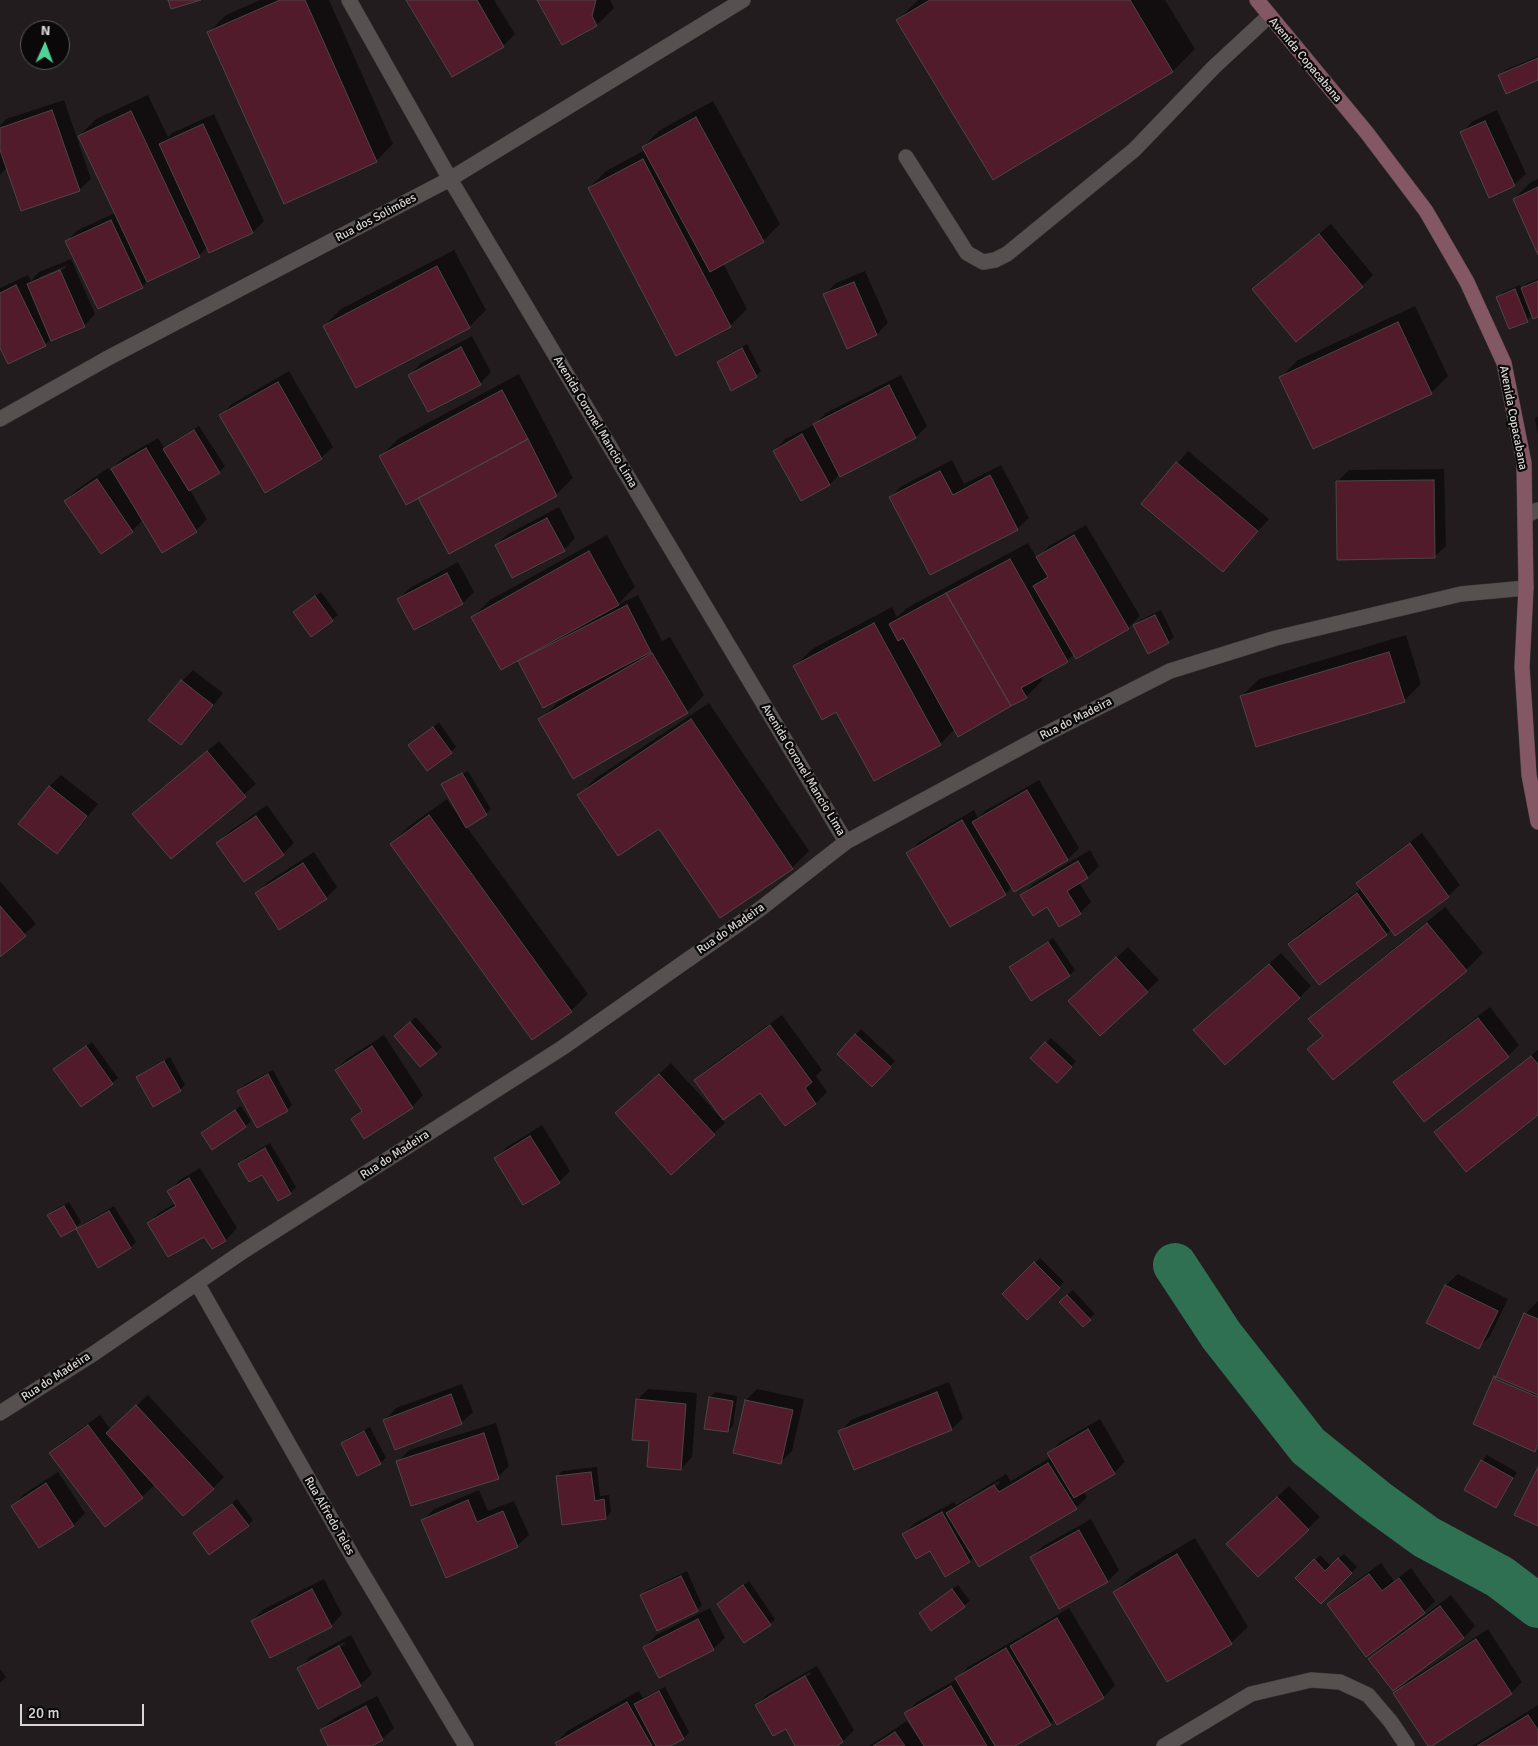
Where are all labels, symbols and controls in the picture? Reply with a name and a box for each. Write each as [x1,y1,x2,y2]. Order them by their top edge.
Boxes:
street label: Avenida Copacabana [1265,15,1345,105]
north arrow [20,20,70,70]
text: N [40,22,51,39]
street label: Rua dos Solimões [333,191,419,245]
street label: Avenida Coronel Mancio Lima [550,354,640,490]
street label: Avenida Copacabana [1496,365,1530,471]
street label: Rua do Madeira [1037,695,1115,743]
street label: Avenida Coronel Mancio Lima [758,702,848,838]
street label: Rua do Madeira [694,900,768,958]
street label: Rua do Madeira [358,1127,432,1183]
street label: Rua do Madeira [19,1349,93,1405]
street label: Rua Alfredo Teles [301,1474,357,1558]
scale bar [22,1694,146,1726]
text: 20 m [28,1704,59,1722]

